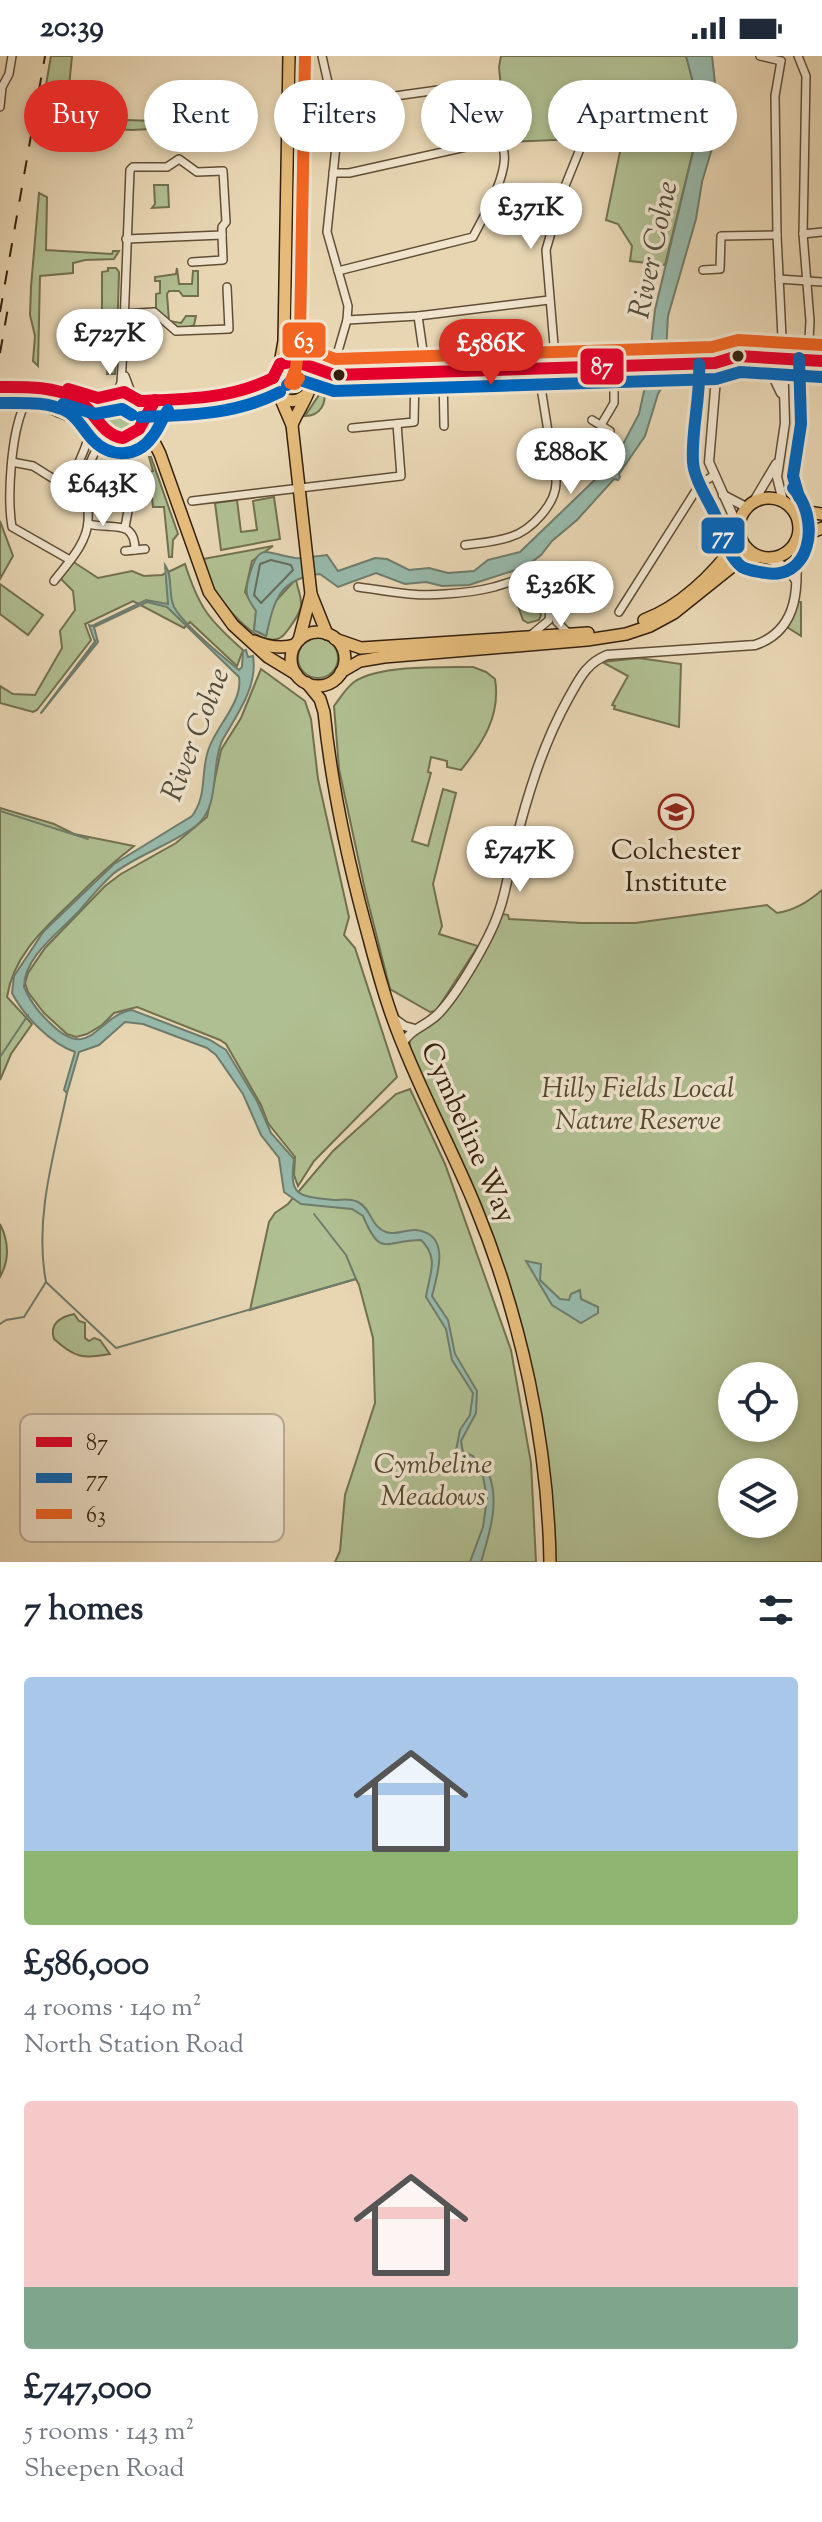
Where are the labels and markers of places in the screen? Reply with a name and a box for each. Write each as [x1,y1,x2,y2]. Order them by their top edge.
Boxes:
pin: £371K [475,183,587,251]
pin: £727K [54,309,166,377]
pin: £586K [435,319,547,387]
unlabelled marker [730,348,746,364]
unlabelled marker [331,367,347,383]
pin: £880K [515,428,627,496]
pin: £643K [47,460,159,528]
pin: £326K [505,561,617,629]
school or university icon: Colchester Institute [657,793,695,831]
pin: £747K [464,826,576,894]
place label: Colchester Institute [611,832,742,904]

